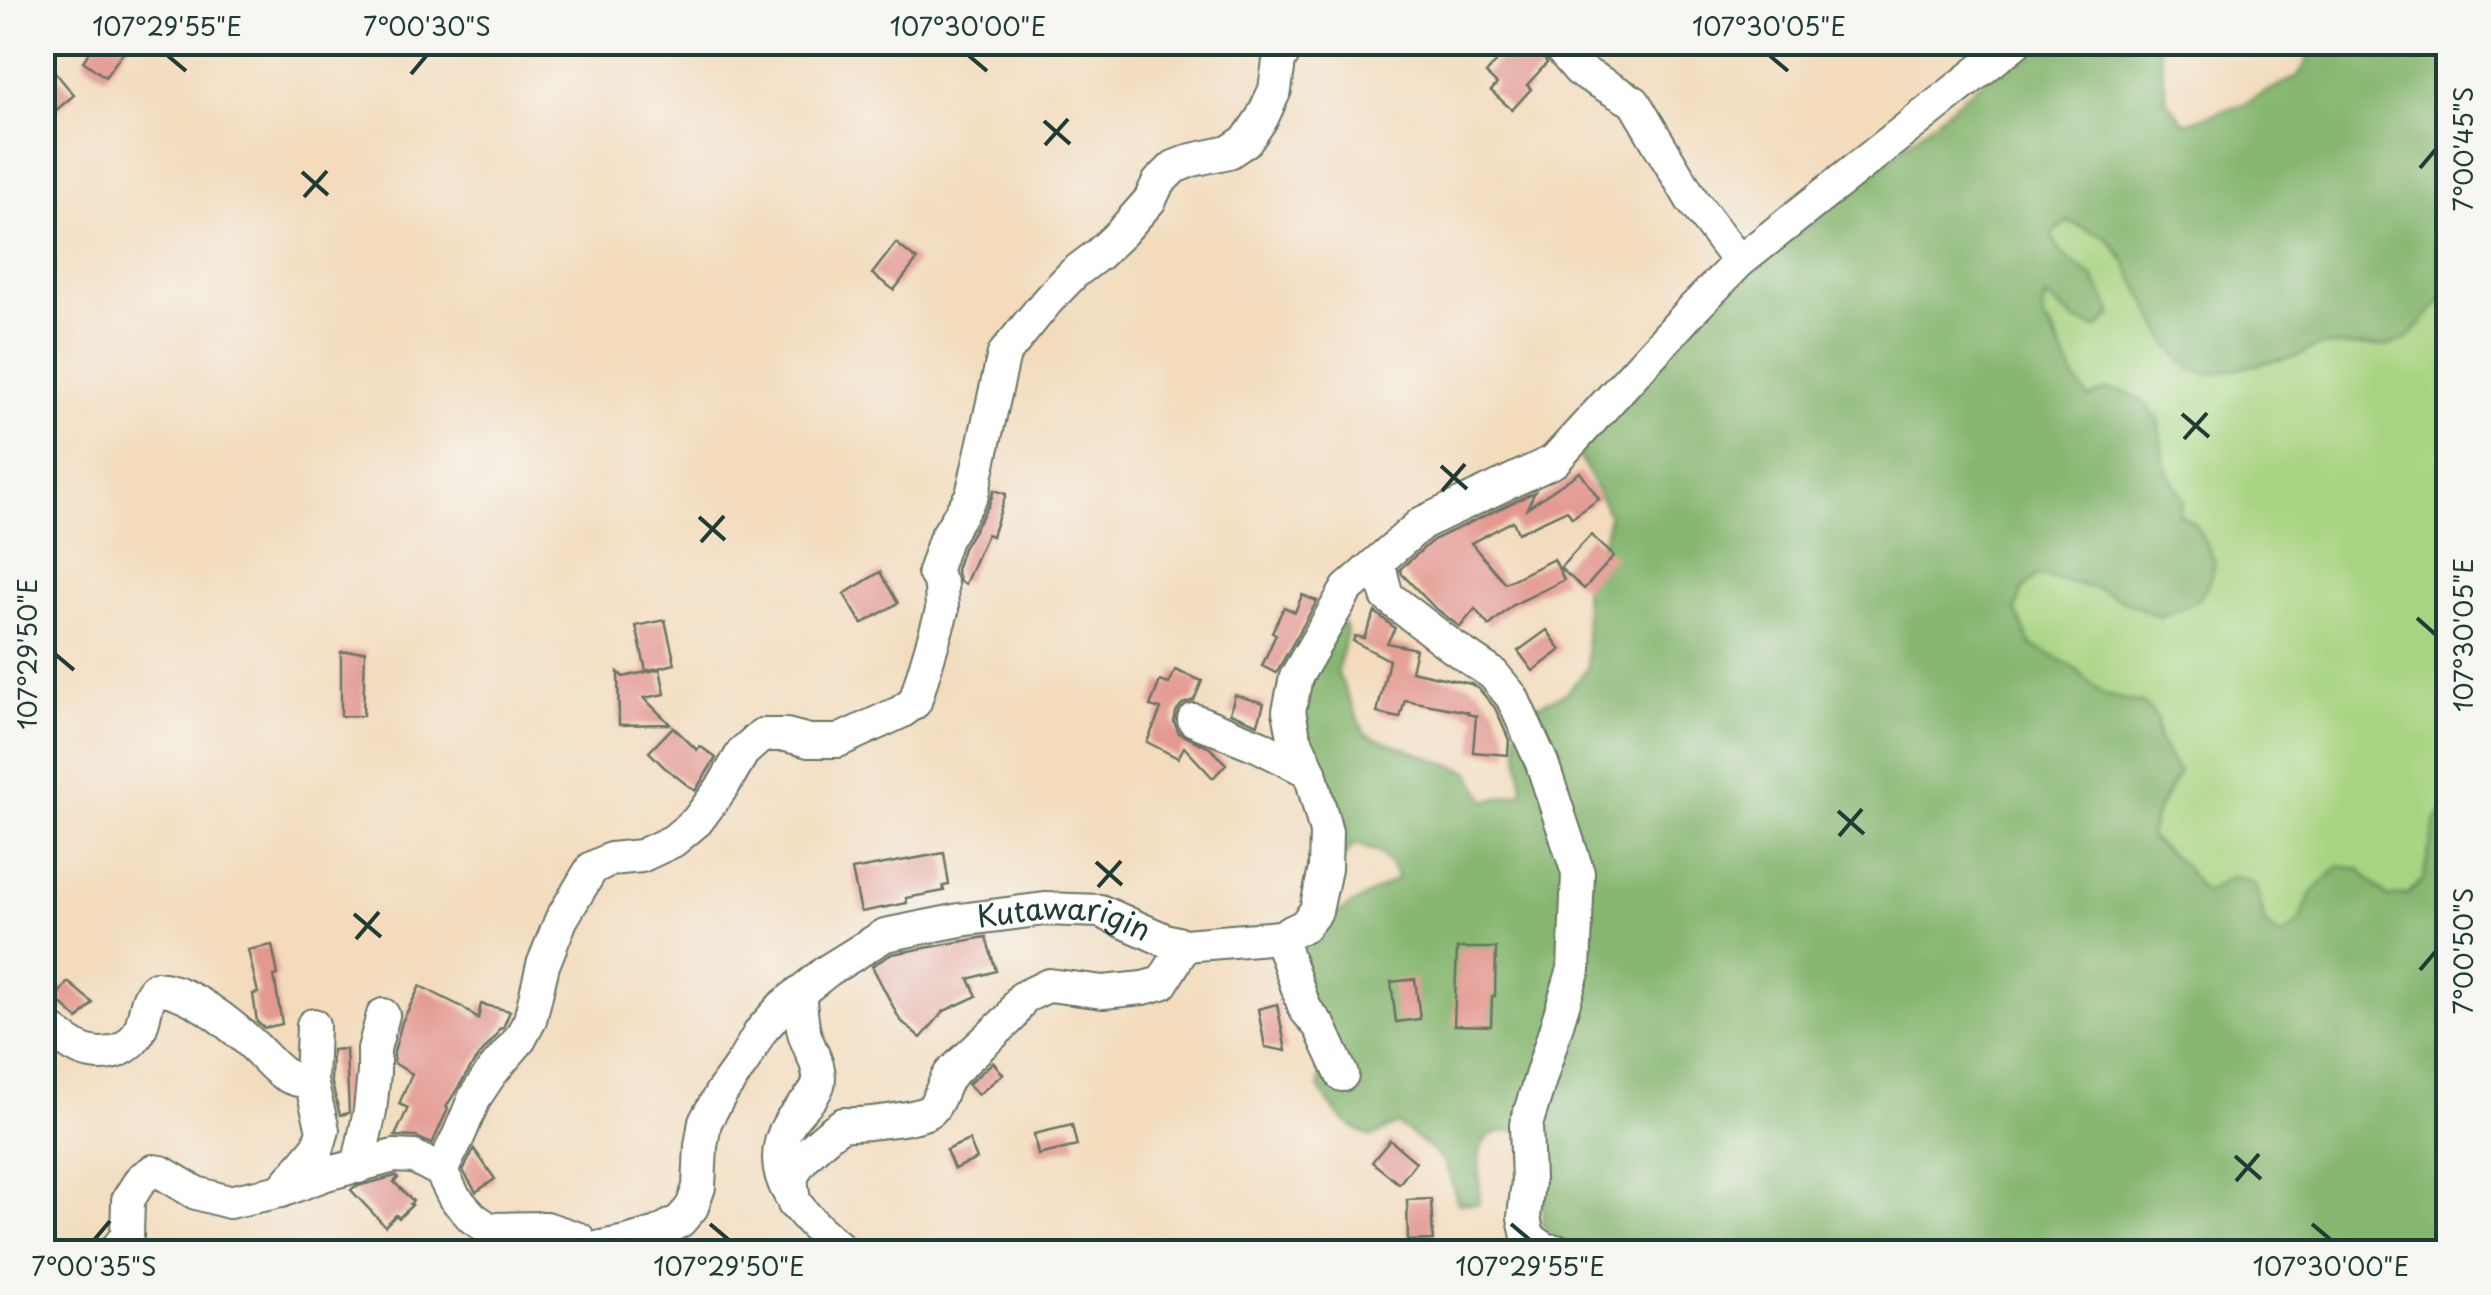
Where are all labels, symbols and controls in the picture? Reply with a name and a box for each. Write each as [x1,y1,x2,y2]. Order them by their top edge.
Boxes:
text: 107°29'55"E [92,7,242,45]
text: 7°00'30"S [363,7,491,45]
text: 107°30'00"E [890,7,1046,45]
text: 107°30'05"E [1692,7,1846,45]
text: 7°00'45"S [2444,87,2482,211]
text: 107°30'05"E [2444,558,2482,712]
text: 107°29'50"E [8,578,46,730]
street label: Kutawarigin [974,884,1159,951]
text: 7°00'50"S [2444,888,2482,1014]
text: 7°00'35"S [31,1247,157,1285]
text: 107°29'50"E [653,1247,805,1285]
text: 107°29'55"E [1455,1247,1605,1285]
text: 107°30'00"E [2253,1247,2409,1285]

